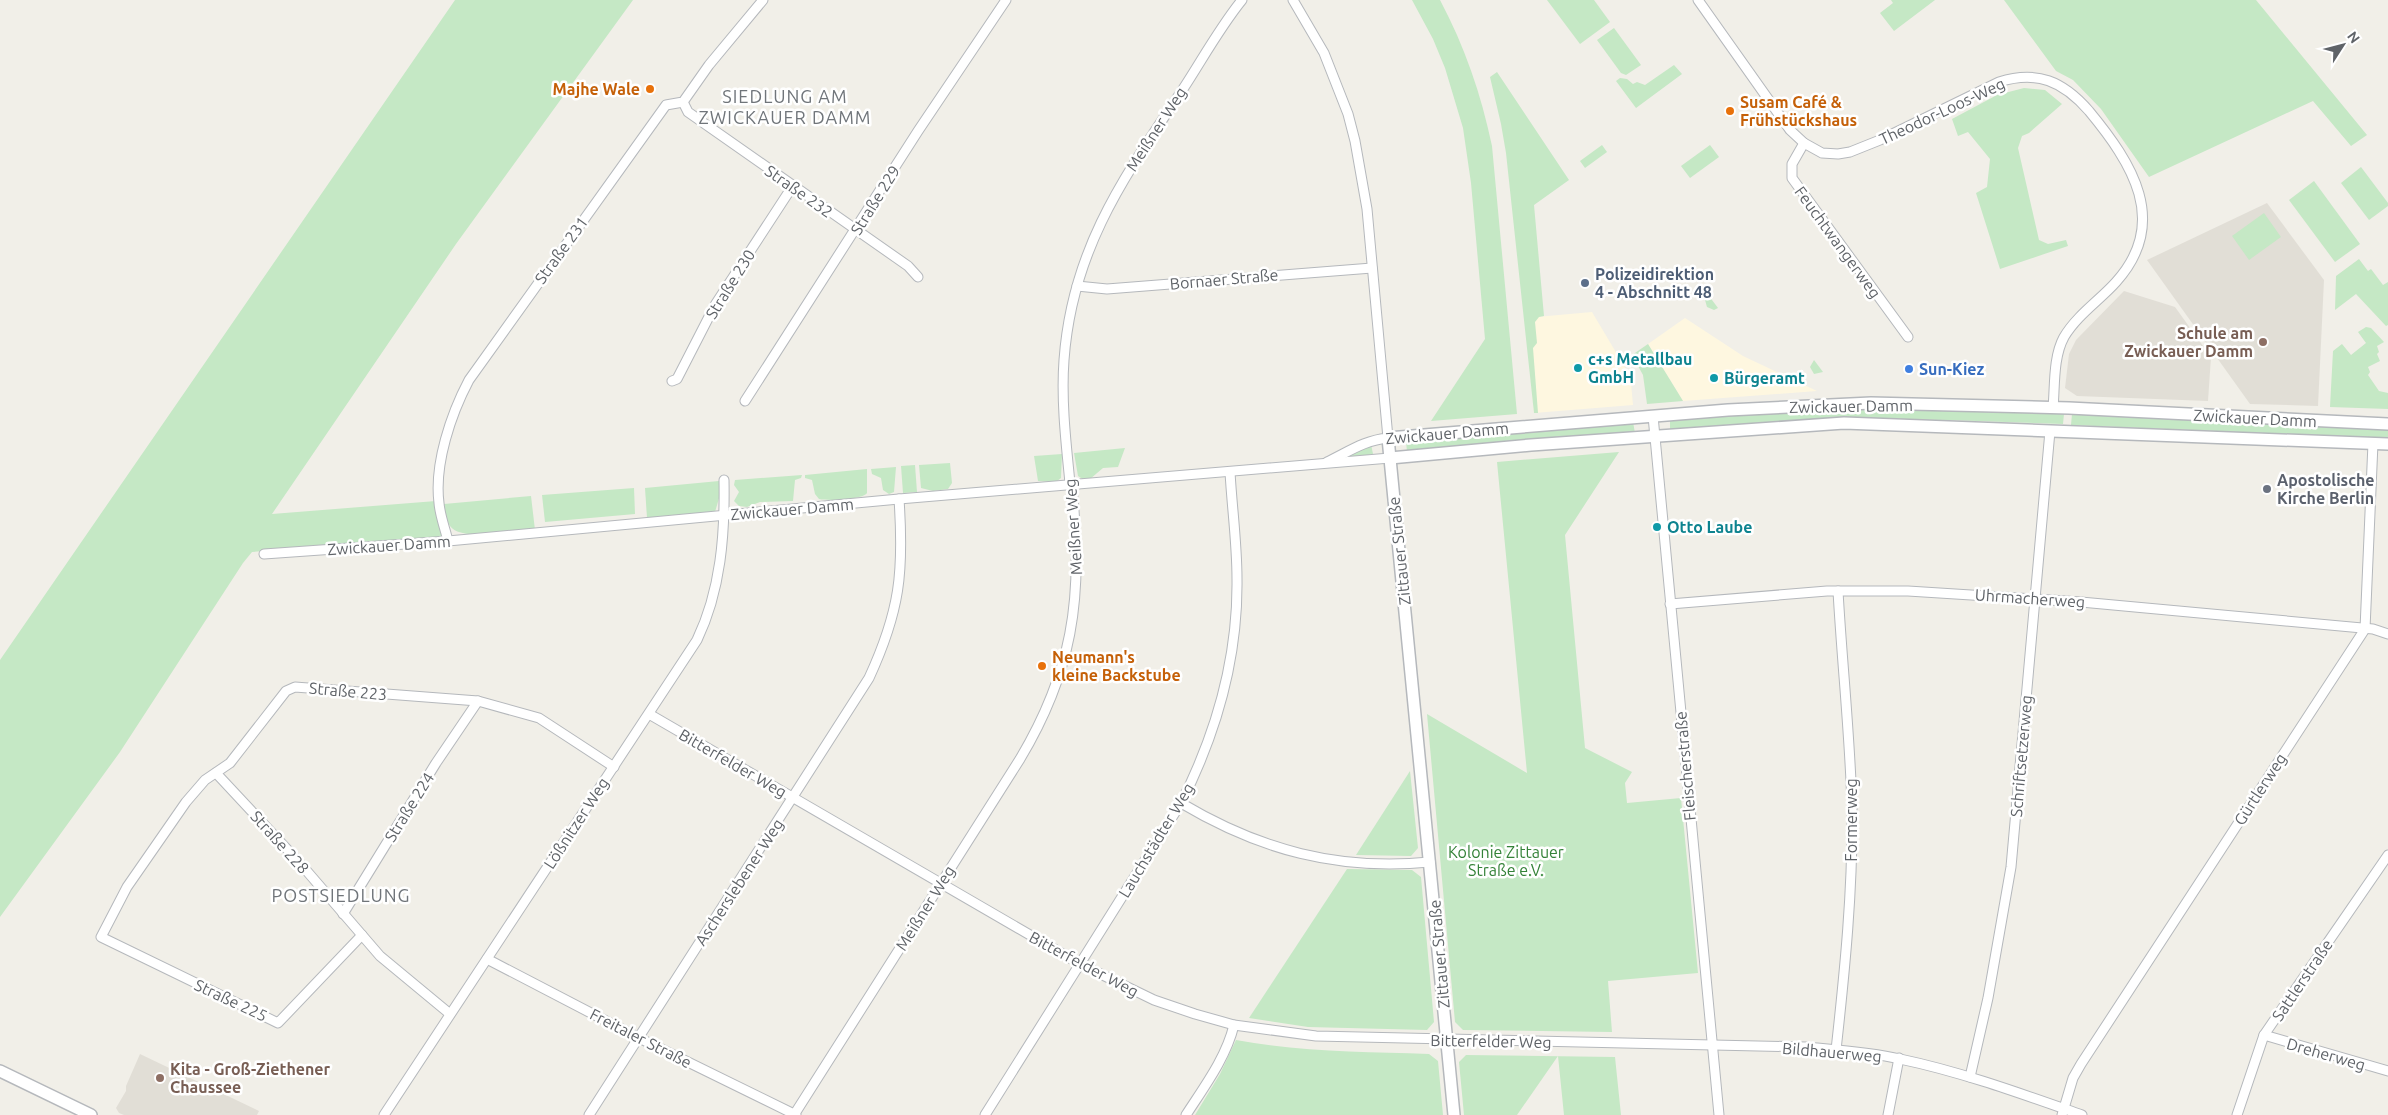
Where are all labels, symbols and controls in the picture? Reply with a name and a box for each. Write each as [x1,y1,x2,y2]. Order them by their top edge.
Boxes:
north arrow [2318,20,2368,70]
text: N [2344,28,2363,46]
street label: Theodor-Loos-Weg [1876,74,2008,148]
place label: Majhe Wale [553,80,640,98]
marker: Majhe Wale [644,83,656,95]
street label: Meißner Weg [1122,84,1190,174]
district label: SIEDLUNG AM ZWICKAUER DAMM [699,86,871,127]
place label: Susam Café & Frühstückshaus [1740,93,1857,129]
marker: Susam Café & Frühstückshaus [1724,105,1736,117]
street label: Straße 232 [762,161,836,221]
street label: Straße 229 [847,162,903,238]
street label: Feuchtwangerweg [1791,183,1885,301]
street label: Straße 231 [531,213,591,287]
street label: Straße 230 [702,246,758,322]
street label: Bornaer Straße [1169,265,1279,293]
place label: Polizeidirektion 4 - Abschnitt 48 [1595,265,1714,301]
marker: Polizeidirektion 4 - Abschnitt 48 [1579,277,1591,289]
place label: Schule am Zwickauer Damm [2124,324,2253,360]
marker: Schule am Zwickauer Damm [2257,336,2269,348]
place label: c+s Metallbau GmbH [1588,350,1692,386]
place label: Sun-Kiez [1919,360,1985,378]
marker: c+s Metallbau GmbH [1572,362,1584,374]
marker: Sun-Kiez [1903,363,1915,375]
place label: Bürgeramt [1724,369,1805,387]
marker: Bürgeramt [1708,372,1720,384]
street label: Zwickauer Damm [1789,396,1913,416]
street label: Zwickauer Damm [2193,406,2317,430]
street label: Zwickauer Damm [1385,419,1509,447]
place label: Apostolische Kirche Berlin [2277,471,2375,507]
street label: Meißner Weg [1061,478,1085,576]
marker: Apostolische Kirche Berlin [2261,483,2273,495]
street label: Zwickauer Damm [730,495,854,523]
street label: Zittauer Straße [1384,496,1414,606]
place label: Otto Laube [1667,518,1752,536]
marker: Otto Laube [1651,521,1663,533]
street label: Zwickauer Damm [327,532,451,558]
street label: Uhrmacherweg [1974,585,2086,611]
place label: Neumann's kleine Backstube [1052,648,1181,684]
marker: Neumann's kleine Backstube [1036,660,1048,672]
street label: Straße 223 [308,679,388,703]
street label: Schriftsetzerweg [2007,694,2035,818]
street label: Fleischerstraße [1671,711,1699,821]
street label: Bitterfelder Weg [676,725,790,801]
street label: Gürtlerweg [2230,750,2290,828]
street label: Straße 224 [381,769,437,845]
street label: Lößnitzer Weg [540,774,612,872]
street label: Formerweg [1842,778,1860,862]
street label: Lauchstädter Weg [1115,780,1197,900]
street label: Straße 228 [247,807,313,877]
street label: Ascherslebener Weg [691,815,787,949]
park label: Kolonie Zittauer Straße e.V. [1448,843,1564,879]
street label: Meißner Weg [892,862,958,954]
district label: POSTSIEDLUNG [271,885,411,905]
street label: Zittauer Straße [1425,899,1453,1009]
street label: Bitterfelder Weg [1026,928,1142,1000]
street label: Sattlerstraße [2268,936,2336,1024]
street label: Straße 225 [192,975,270,1025]
street label: Freitaler Straße [587,1005,695,1071]
street label: Bitterfelder Weg [1430,1031,1552,1051]
street label: Dreherweg [2285,1034,2367,1074]
street label: Bildhauerweg [1782,1039,1882,1065]
place label: Kita - Groß-Ziethener Chaussee [170,1060,331,1096]
marker: Kita - Groß-Ziethener Chaussee [154,1072,166,1084]

